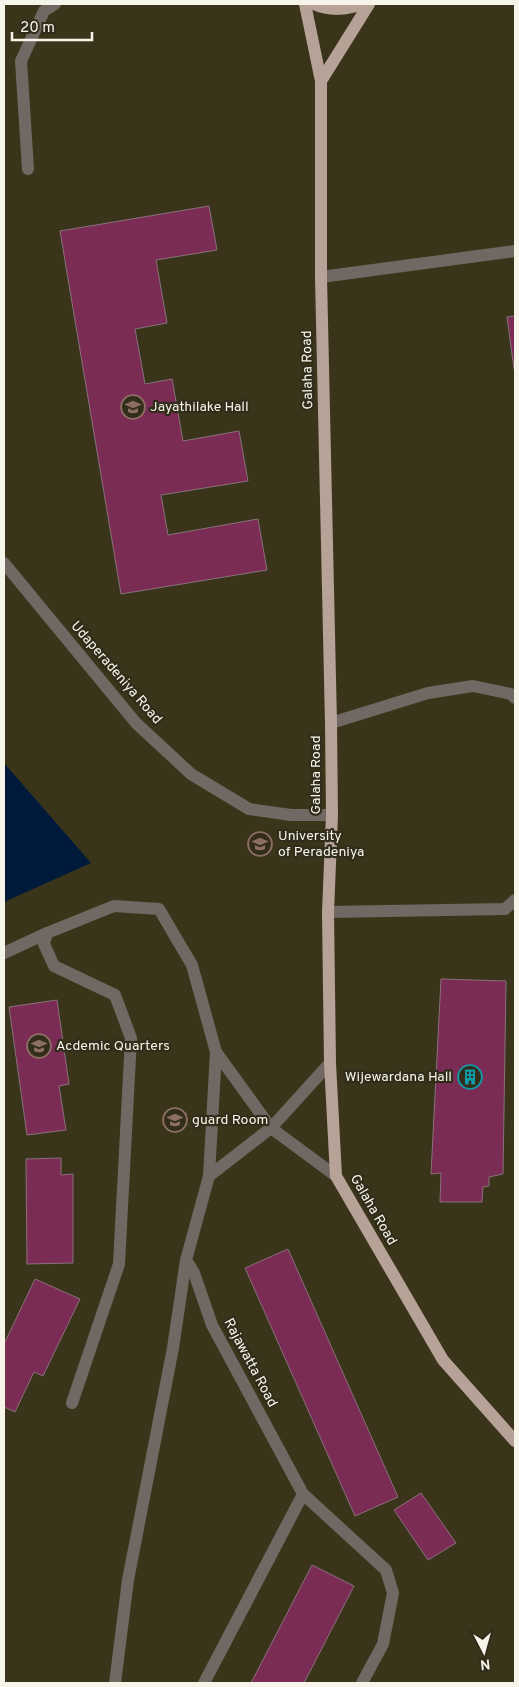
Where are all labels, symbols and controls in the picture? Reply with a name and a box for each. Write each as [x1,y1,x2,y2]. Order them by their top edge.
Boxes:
scale bar [12,10,92,42]
text: 20 m [20,19,55,38]
street label: Galaha Road [299,330,317,410]
school or university icon: Jayathilake Hall [120,394,146,420]
place label: Jayathilake Hall [150,399,249,416]
street label: Udaperadeniya Road [67,618,165,728]
street label: Galaha Road [308,735,325,815]
place label: University of Peradeniya [278,828,364,861]
school or university icon: University of Peradeniya [247,831,273,857]
school or university icon: Acdemic Quarters [26,1033,52,1059]
place label: Acdemic Quarters [56,1038,170,1055]
building icon: Wijewardana Hall [457,1064,483,1090]
place label: Wijewardana Hall [345,1069,452,1086]
school or university icon: guard Room [162,1107,188,1133]
place label: guard Room [192,1112,268,1129]
street label: Galaha Road [346,1172,400,1248]
street label: Rajawatta Road [219,1316,281,1410]
north arrow [459,1627,509,1677]
text: N [479,1654,491,1672]

